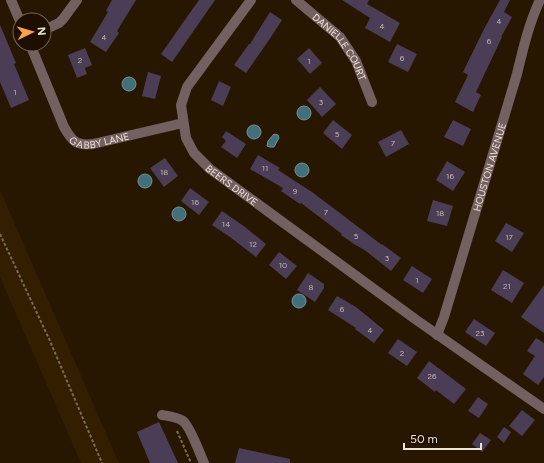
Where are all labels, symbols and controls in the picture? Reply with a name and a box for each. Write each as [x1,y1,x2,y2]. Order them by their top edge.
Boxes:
street label: DANIELLE COURT [310,10,370,82]
north arrow [12,12,52,52]
house number: 4 [497,16,502,26]
house number: 4 [380,21,385,31]
text: N [35,26,48,36]
house number: 4 [102,32,107,42]
house number: 6 [487,36,492,46]
house number: 6 [400,53,405,63]
house number: 2 [78,55,82,65]
house number: 1 [307,56,311,66]
house number: 1 [13,87,17,97]
house number: 3 [319,97,323,107]
street label: HOUSTON AVENUE [470,121,509,213]
street label: GABBY LANE [67,129,130,151]
house number: 5 [335,129,340,139]
house number: 7 [391,138,396,148]
street label: BEERS DRIVE [203,162,261,208]
house number: 11 [262,163,268,173]
house number: 18 [160,167,168,177]
house number: 16 [446,171,454,181]
house number: 9 [293,186,298,196]
house number: 16 [191,197,199,207]
house number: 7 [324,207,329,217]
house number: 18 [436,208,444,218]
house number: 14 [222,219,230,229]
house number: 5 [354,231,359,241]
house number: 17 [505,232,513,242]
house number: 12 [249,239,257,249]
house number: 3 [385,253,389,263]
house number: 10 [279,260,287,270]
house number: 1 [415,275,419,285]
house number: 21 [503,281,511,291]
house number: 8 [309,282,314,292]
house number: 6 [340,304,345,314]
house number: 4 [368,325,373,335]
house number: 23 [476,328,484,338]
house number: 2 [400,348,404,358]
house number: 26 [428,371,437,381]
scale bar [404,425,481,451]
text: 50 m [410,432,438,446]

